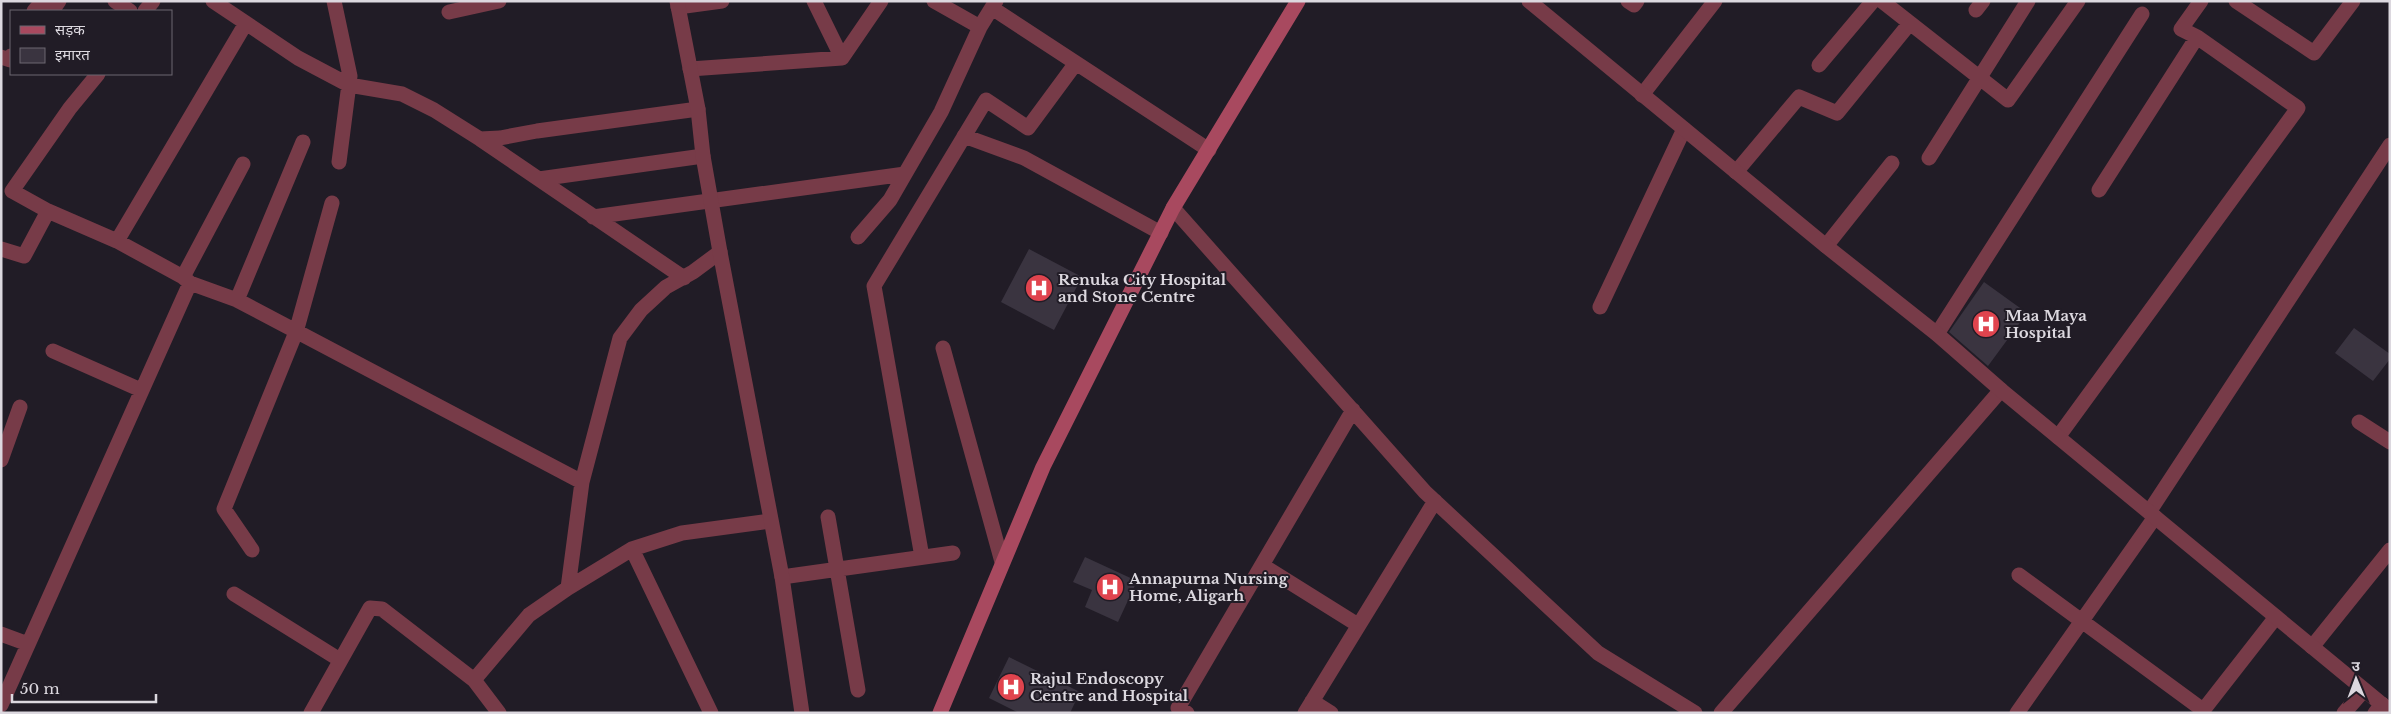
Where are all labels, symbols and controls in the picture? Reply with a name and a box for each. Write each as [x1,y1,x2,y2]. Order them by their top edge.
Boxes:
legend [10,10,172,75]
text: सड़क [55,20,85,39]
text: इमारत [55,45,90,64]
place label: Renuka City Hospital and Stone Centre [1058,270,1227,306]
hospital icon: Renuka City Hospital and Stone Centre [1024,273,1054,303]
place label: Maa Maya Hospital [2005,306,2087,342]
hospital icon: Maa Maya Hospital [1971,309,2001,339]
place label: Annapurna Nursing Home, Aligarh [1128,569,1289,605]
hospital icon: Annapurna Nursing Home, Aligarh [1095,572,1125,602]
north arrow [2331,654,2381,704]
text: उ [2352,657,2361,675]
place label: Rajul Endoscopy Centre and Hospital [1030,669,1189,705]
scale bar [12,672,156,704]
hospital icon: Rajul Endoscopy Centre and Hospital [996,672,1026,702]
text: 50 m [20,679,60,698]

